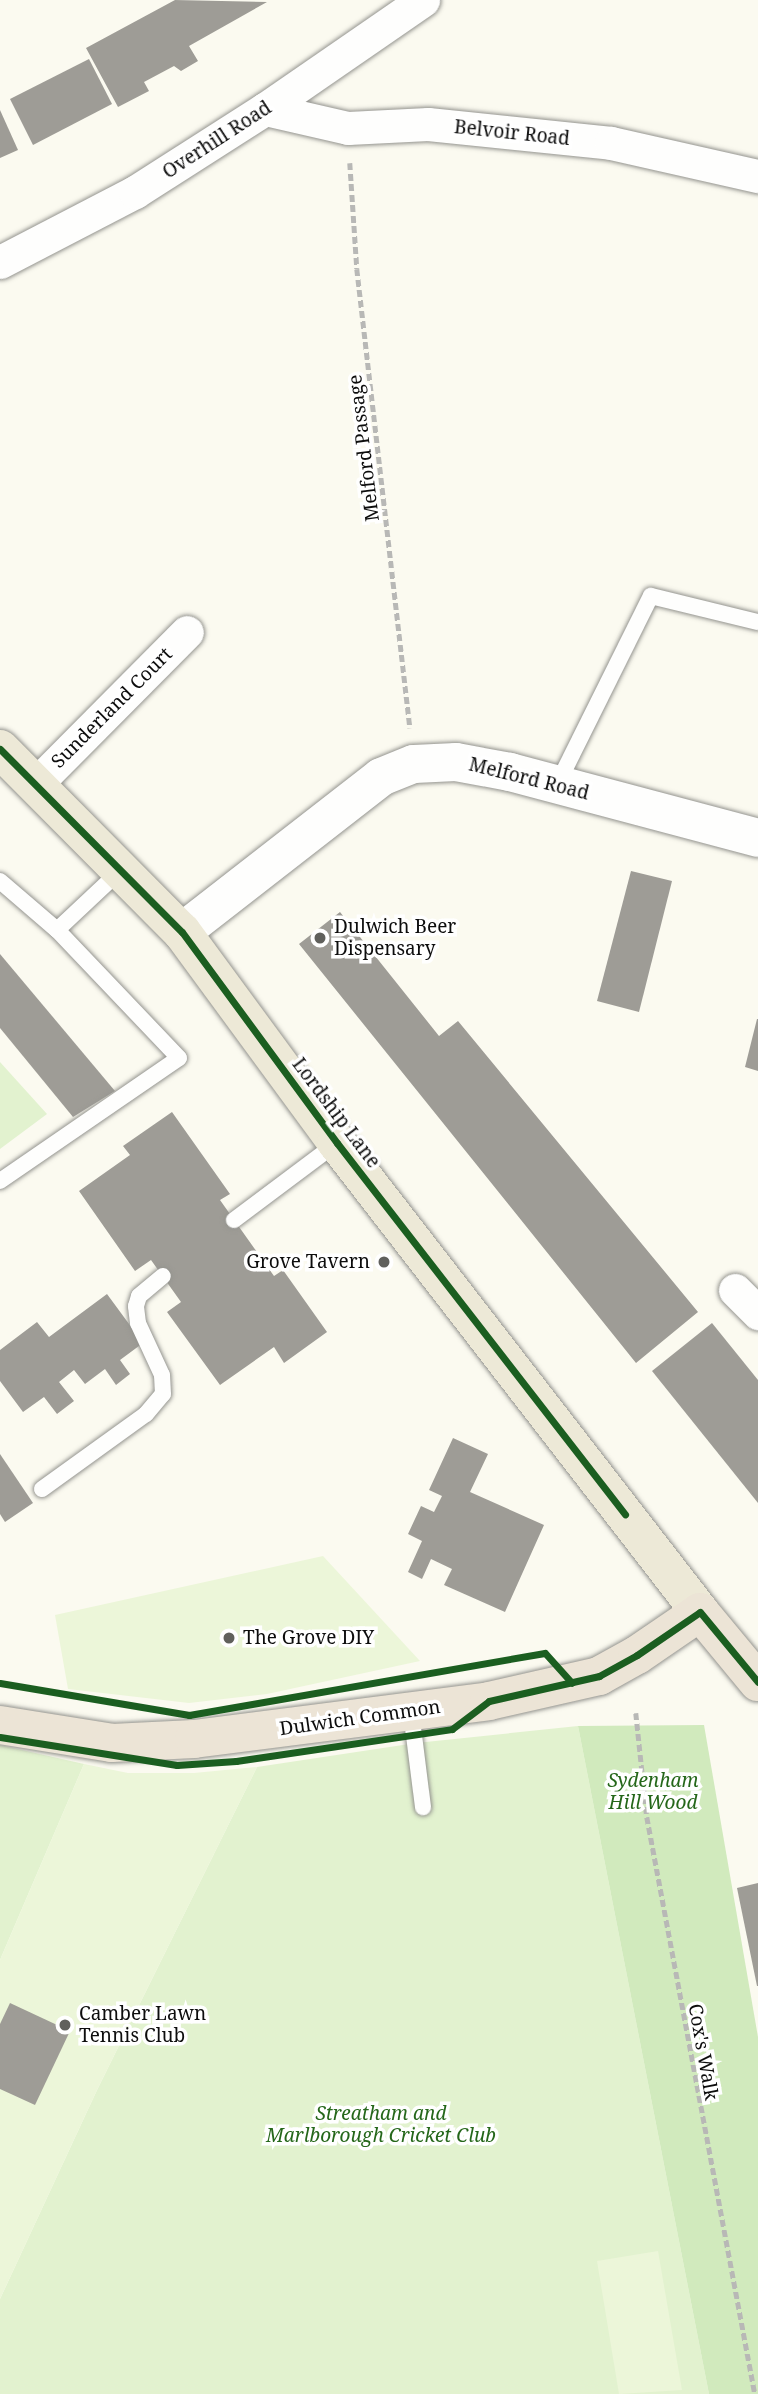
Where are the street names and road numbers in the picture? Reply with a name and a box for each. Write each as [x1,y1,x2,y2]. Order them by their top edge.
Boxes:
street label: Overhill Road [158,96,276,184]
street label: Belvoir Road [453,116,571,150]
street label: Melford Passage [344,373,384,523]
street label: Sunderland Court [47,643,177,773]
street label: Melford Road [466,753,592,805]
street label: Lordship Lane [287,1054,385,1172]
street label: Dulwich Common [278,1695,442,1741]
street label: Cox's Walk [683,2002,723,2102]

